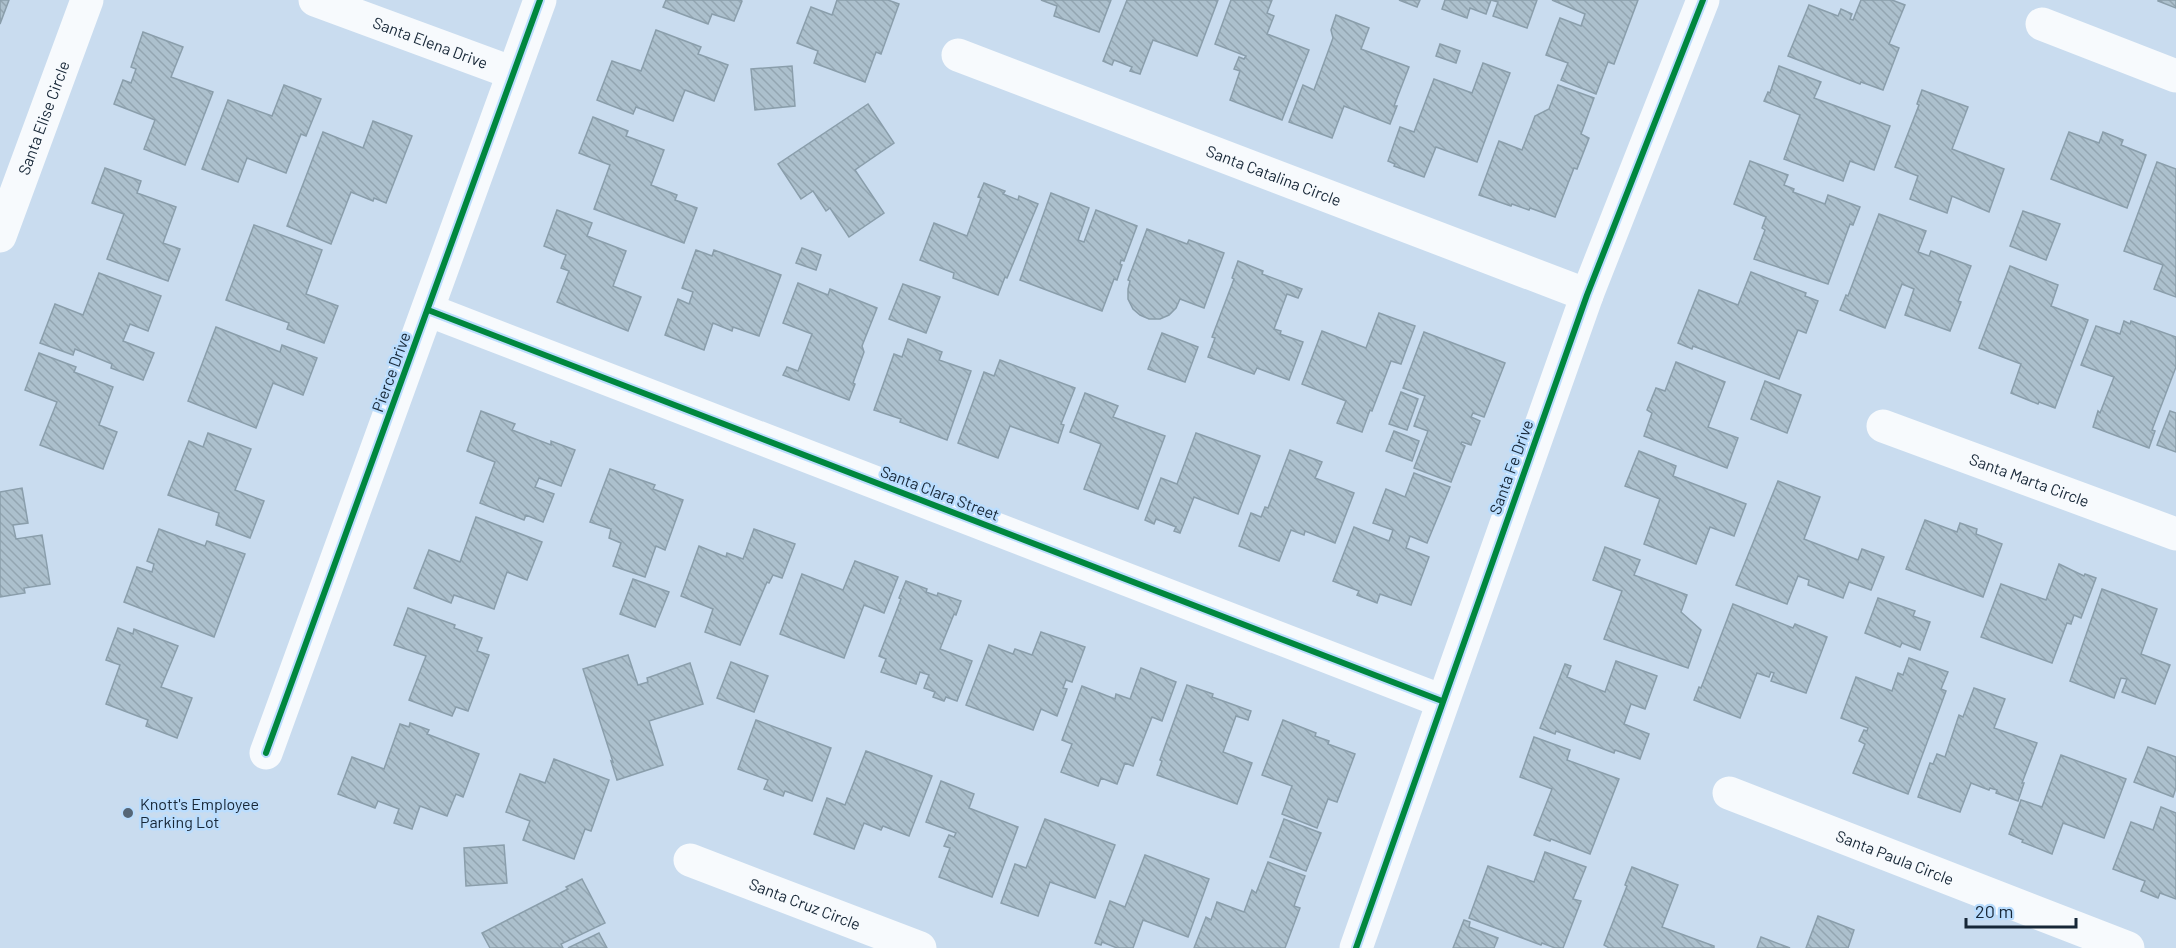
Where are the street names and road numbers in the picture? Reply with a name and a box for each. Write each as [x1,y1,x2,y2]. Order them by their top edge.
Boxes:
street label: Santa Elena Drive [371,12,491,72]
street label: Santa Elise Circle [13,58,73,177]
street label: Santa Catalina Circle [1204,141,1344,209]
street label: Pierce Drive [367,329,414,414]
street label: Santa Fe Drive [1485,417,1536,517]
street label: Santa Marta Circle [1967,449,2092,510]
street label: Santa Clara Street [878,461,1002,524]
street label: Santa Paula Circle [1834,826,1957,888]
street label: Santa Cruz Circle [747,874,864,933]

